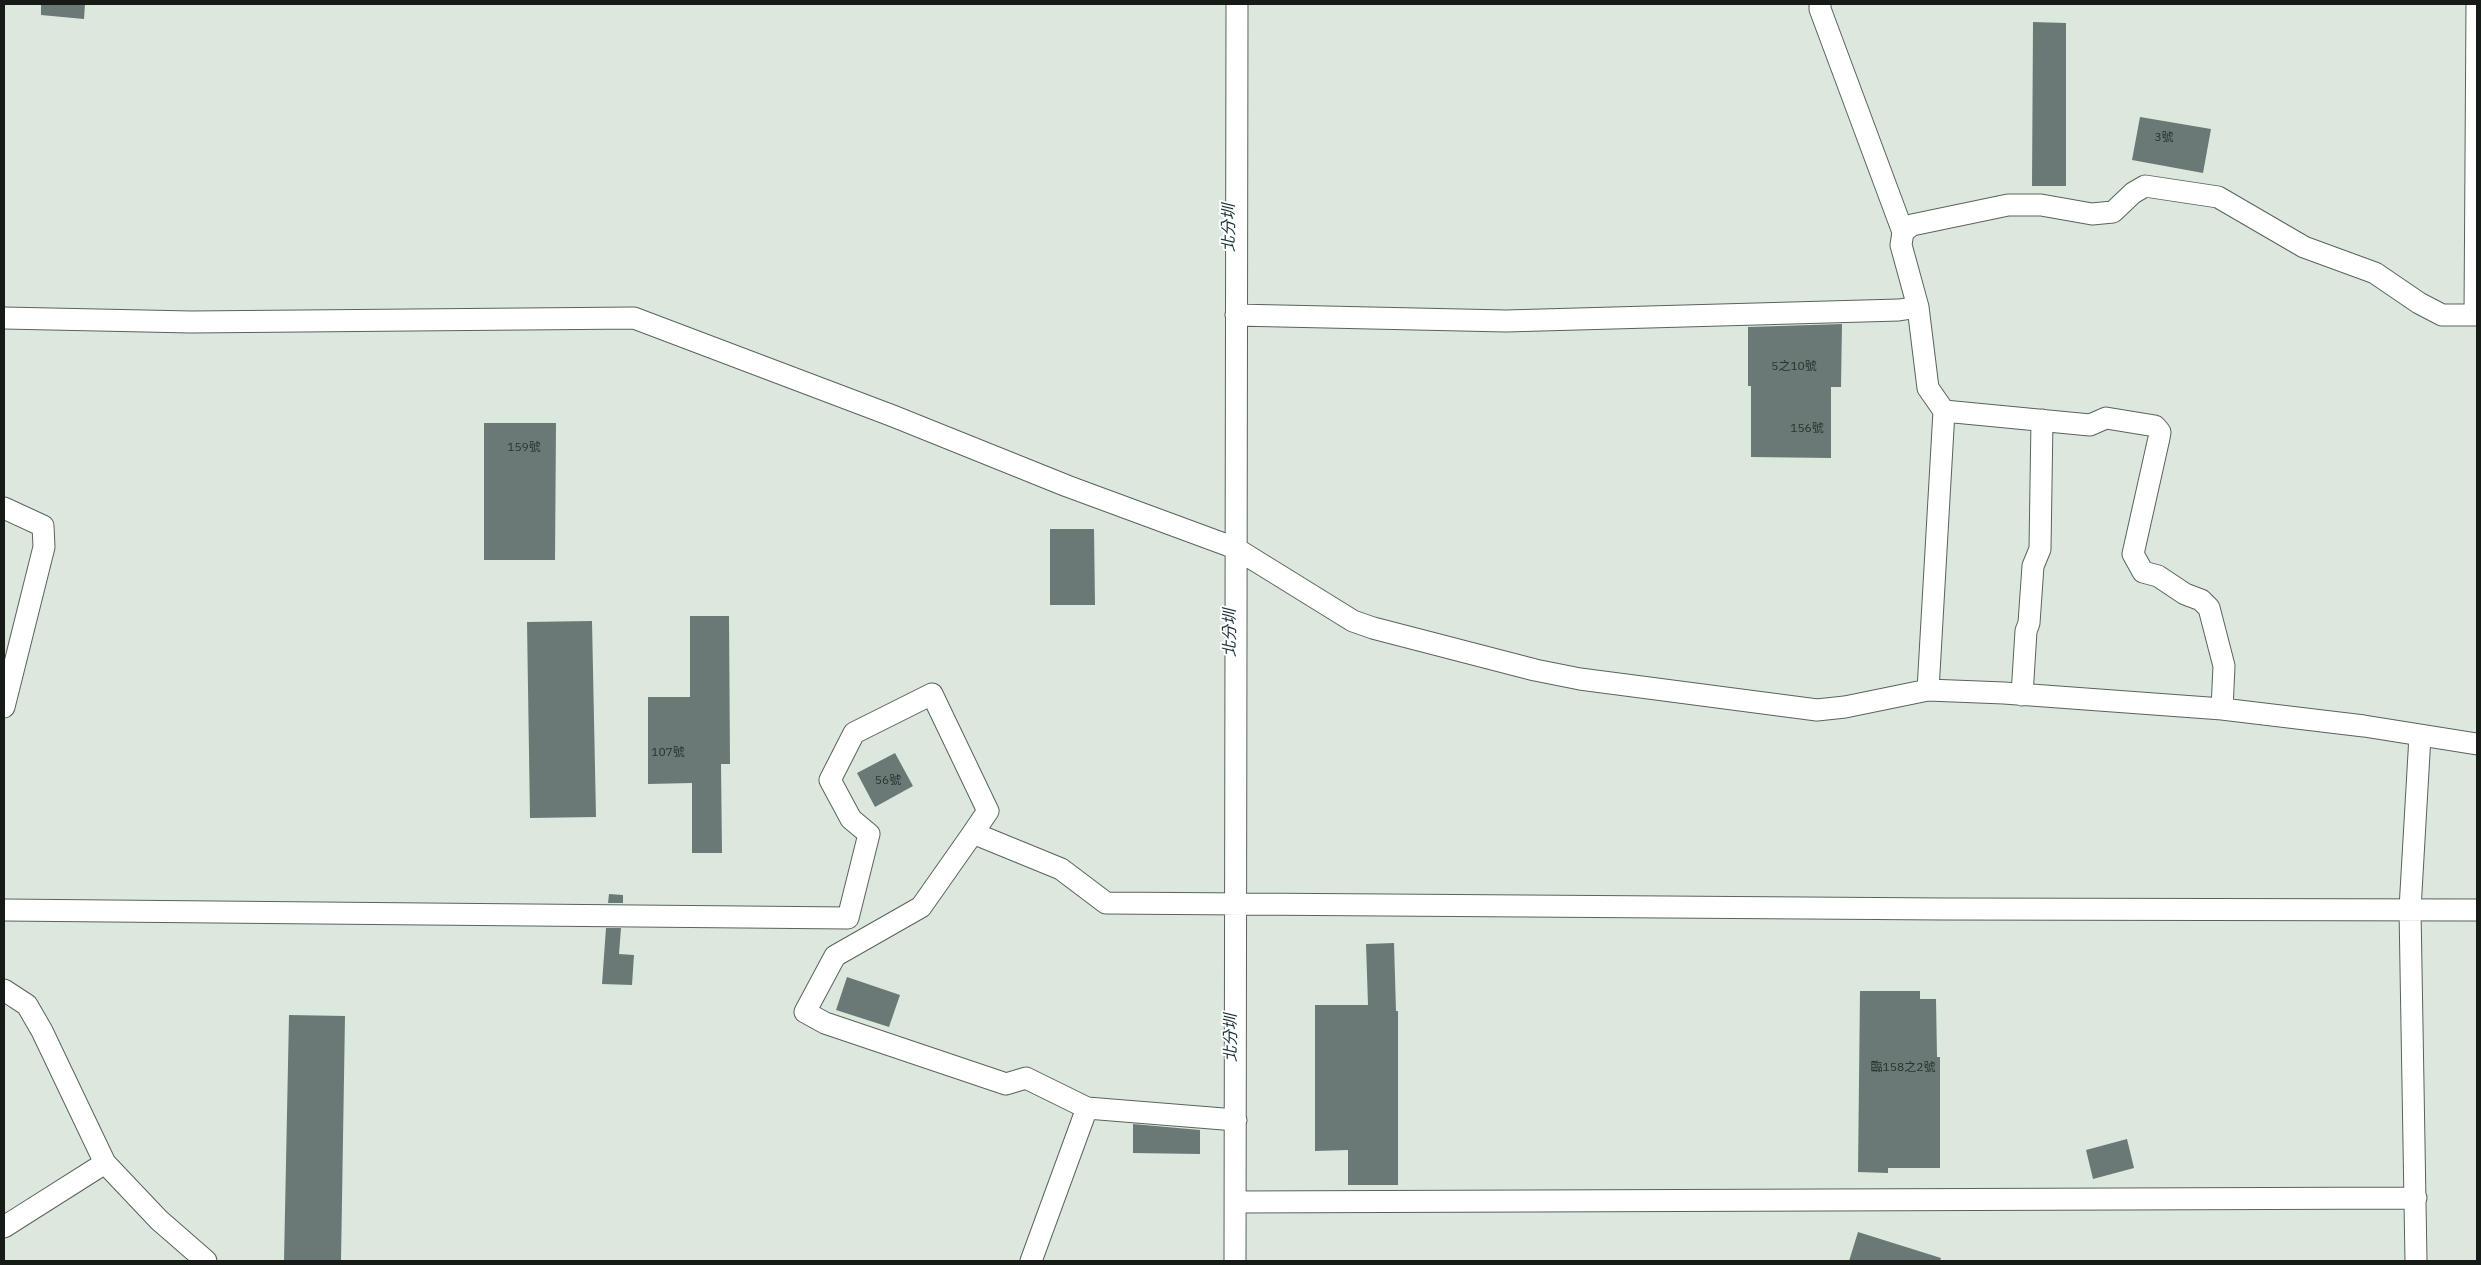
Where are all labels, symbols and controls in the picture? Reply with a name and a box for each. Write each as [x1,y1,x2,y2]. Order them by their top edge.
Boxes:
house number: 3號 [2154,131,2174,145]
water label: 北分圳 [1219,204,1239,252]
house number: 5之10號 [1771,360,1817,374]
house number: 156號 [1790,422,1824,436]
house number: 159號 [507,441,541,455]
water label: 北分圳 [1220,609,1240,657]
house number: 107號 [651,746,685,760]
house number: 56號 [875,774,901,788]
water label: 北分圳 [1221,1014,1241,1062]
house number: 臨158之2號 [1871,1061,1935,1075]

